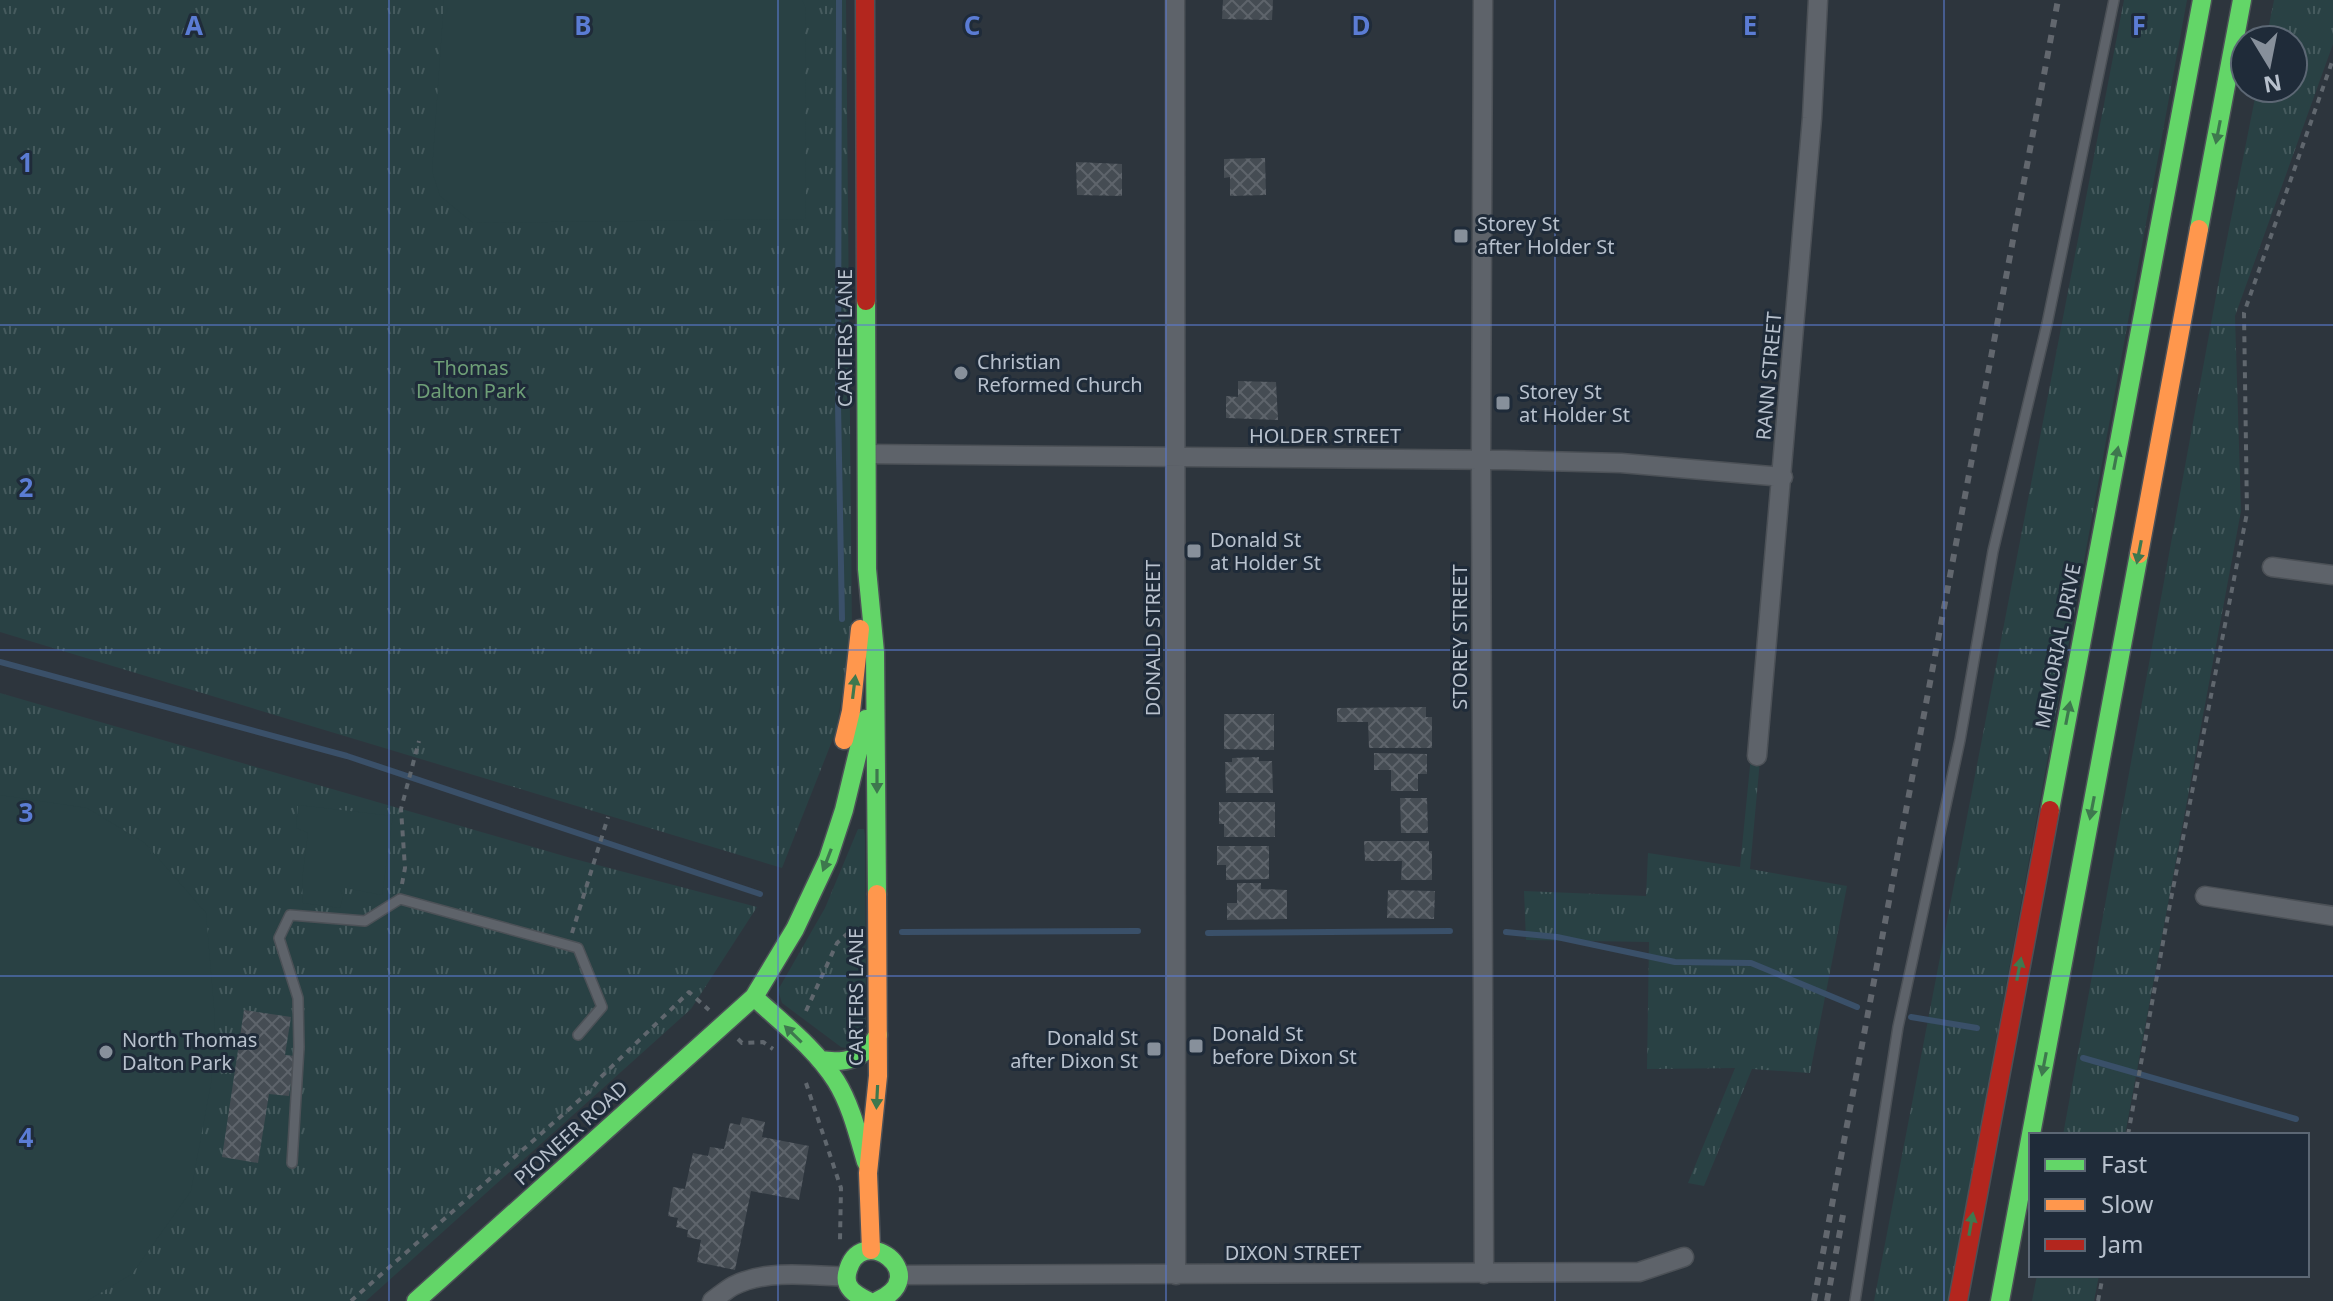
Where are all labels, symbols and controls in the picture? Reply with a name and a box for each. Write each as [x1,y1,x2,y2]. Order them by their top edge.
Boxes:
text: A [185,7,203,43]
text: B [574,7,592,43]
text: C [964,7,980,43]
text: D [1351,7,1371,43]
text: E [1743,7,1757,43]
text: F [2132,7,2146,43]
north arrow [2229,24,2309,104]
text: N [2261,68,2284,101]
one-way arrow [2211,119,2223,144]
text: 1 [19,144,33,180]
place label: Storey St after Holder St [1477,210,1614,260]
marker: Storey St after Holder St [1452,227,1470,245]
street label: CARTERS LANE [831,269,858,407]
street label: RANN STREET [1749,311,1788,441]
place label: Christian Reformed Church [977,348,1143,398]
park label: Thomas Dalton Park [416,354,526,404]
marker: Christian Reformed Church [952,364,970,382]
place label: Storey St at Holder St [1519,378,1630,428]
marker: Storey St at Holder St [1494,394,1512,412]
street label: HOLDER STREET [1249,422,1401,449]
one-way arrow [2110,445,2122,470]
text: 2 [19,469,34,505]
place label: Donald St at Holder St [1210,526,1321,576]
one-way arrow [2133,540,2145,565]
marker: Donald St at Holder St [1185,542,1203,560]
street label: DONALD STREET [1139,560,1166,716]
street label: MEMORIAL DRIVE [2028,561,2087,731]
street label: STOREY STREET [1446,564,1473,710]
one-way arrow [848,674,861,699]
one-way arrow [2062,700,2074,725]
one-way arrow [871,769,883,794]
text: 3 [19,794,33,830]
one-way arrow [2085,796,2097,821]
one-way arrow [820,848,833,872]
street label: CARTERS LANE [842,928,869,1066]
one-way arrow [2014,956,2026,981]
place label: Donald St before Dixon St [1212,1020,1357,1070]
place label: Donald St after Dixon St [1010,1024,1138,1074]
one-way arrow [784,1025,803,1044]
place label: North Thomas Dalton Park [122,1026,257,1076]
marker: Donald St before Dixon St [1187,1037,1205,1055]
marker: Donald St after Dixon St [1145,1040,1163,1058]
marker: North Thomas Dalton Park [97,1043,115,1061]
one-way arrow [2037,1051,2050,1076]
street label: PIONEER ROAD [508,1074,633,1191]
one-way arrow [871,1085,884,1110]
text: 4 [19,1119,34,1155]
legend [2029,1133,2309,1277]
text: Fast [2101,1147,2147,1180]
text: Slow [2101,1187,2153,1220]
one-way arrow [1966,1211,1978,1236]
text: Jam [2099,1227,2143,1260]
street label: DIXON STREET [1225,1239,1361,1266]

